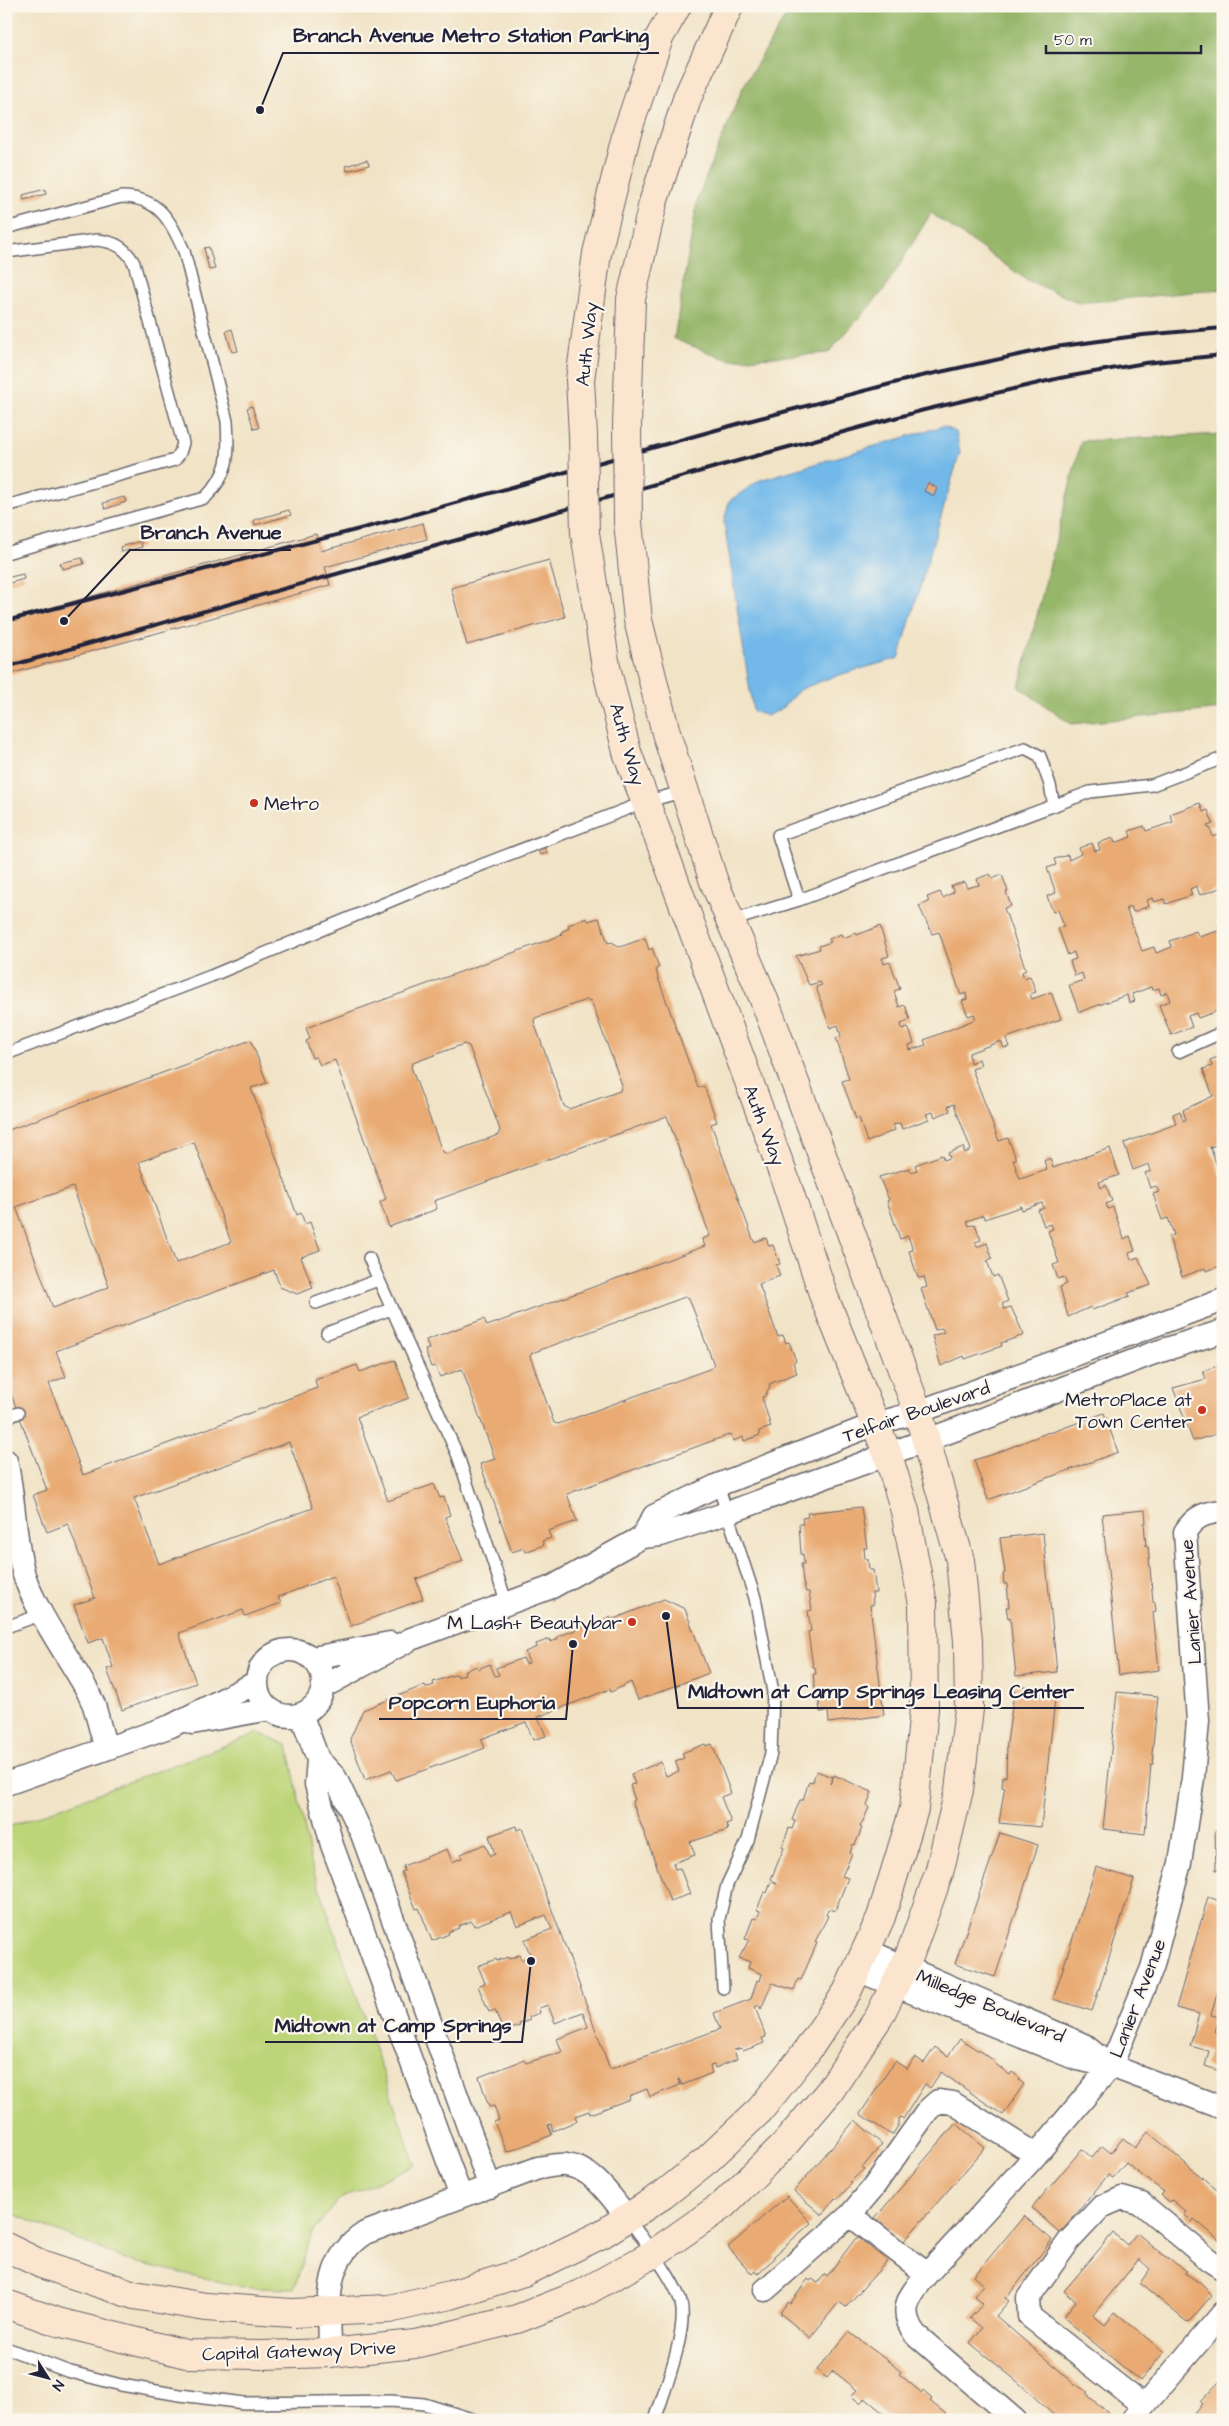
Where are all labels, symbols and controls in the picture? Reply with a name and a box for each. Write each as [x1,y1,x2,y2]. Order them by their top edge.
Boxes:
callout: Branch Avenue Metro Station Parking [283,18,659,53]
text: Branch Avenue Metro Station Parking [293,22,650,51]
scale bar [1046,22,1202,54]
text: 50 m [1054,30,1092,51]
street label: Auth Way [570,300,606,388]
callout: Branch Avenue [130,515,291,550]
text: Branch Avenue [141,519,282,547]
street label: Auth Way [601,700,651,790]
place label: Metro [264,791,319,818]
marker: Metro [248,797,260,809]
street label: Auth Way [735,1081,792,1171]
street label: Telfair Boulevard [839,1375,994,1450]
place label: MetroPlace at Town Center [1065,1387,1193,1436]
marker: MetroPlace at Town Center [1196,1404,1208,1416]
street label: Lanier Avenue [1174,1538,1209,1665]
place label: M Lash+ Beautybar [447,1610,623,1638]
marker: M Lash+ Beautybar [626,1616,638,1628]
callout: MIdtown at Camp Springs Leasing Center [678,1673,1084,1708]
text: MIdtown at Camp Springs Leasing Center [688,1678,1075,1707]
callout: Popcorn Euphoria [379,1684,566,1719]
text: Popcorn Euphoria [389,1689,556,1717]
street label: Lanier Avenue [1103,1935,1173,2062]
street label: Milledge Boulevard [912,1963,1069,2051]
callout: Midtown at Camp Springs [265,2007,522,2042]
text: Midtown at Camp Springs [274,2012,512,2041]
street label: Capital Gateway Drive [202,2335,397,2369]
north arrow [22,2354,72,2404]
text: N [47,2376,68,2395]

